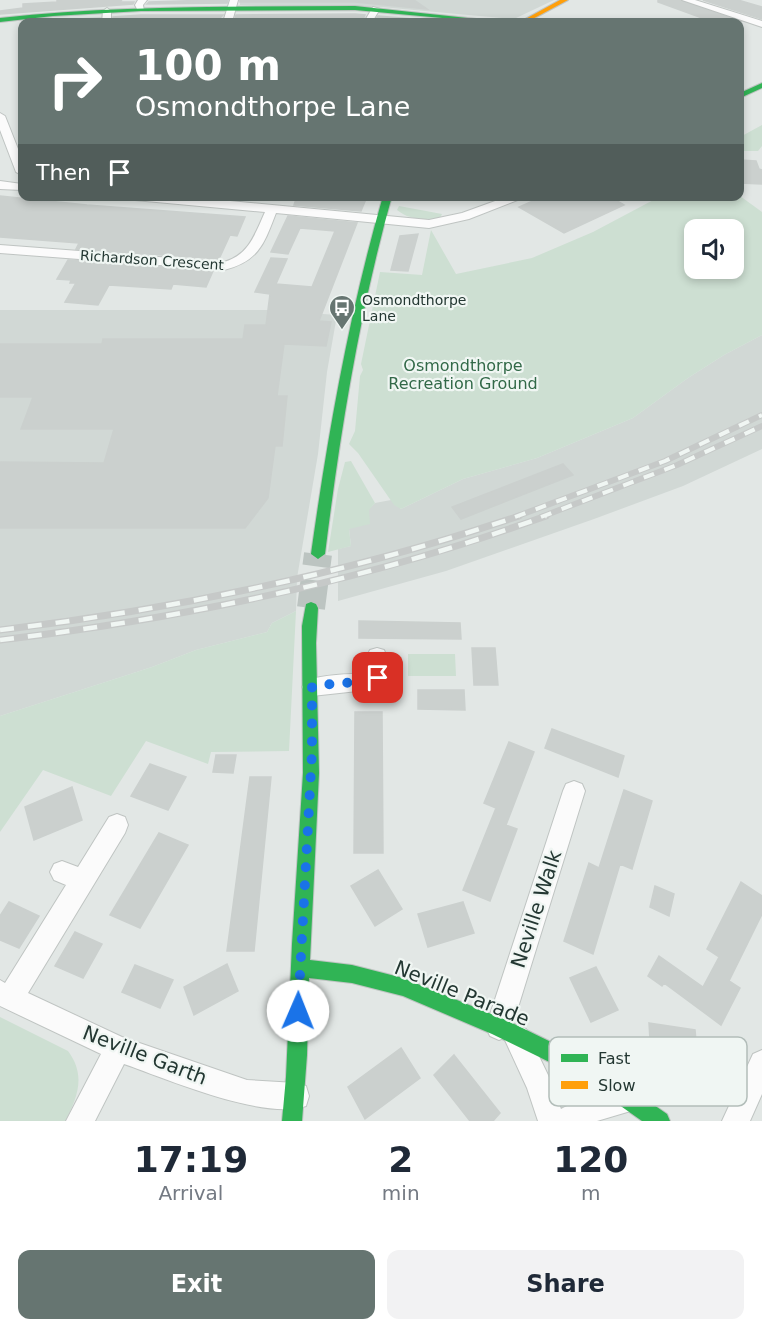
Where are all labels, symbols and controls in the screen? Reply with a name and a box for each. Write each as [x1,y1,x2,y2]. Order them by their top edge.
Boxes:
text: 100 m [135,41,281,90]
icon: right [36,42,114,120]
text: Osmondthorpe Lane [135,91,410,122]
icon: arrive [103,156,136,189]
text: Then [36,160,91,185]
map controls [684,219,744,279]
button: sound [684,219,744,279]
street label: Richardson Crescent [80,247,225,273]
place label: Osmondthorpe Lane [362,292,466,324]
bus stop icon: Osmondthorpe Lane [327,293,357,331]
park label: Osmondthorpe Recreation Ground [388,356,538,393]
pin [352,652,403,703]
icon: arrive [361,661,394,694]
street label: Neville Walk [506,847,566,971]
street label: Neville Parade [391,955,533,1031]
position arrow [266,979,330,1043]
street label: Neville Garth [80,1020,210,1090]
legend [549,1037,747,1106]
text: Fast [598,1049,630,1068]
text: Slow [598,1076,635,1095]
text: 17:19 [134,1139,248,1180]
text: 2 [388,1139,413,1180]
text: 120 [553,1139,628,1180]
text: Arrival [158,1181,223,1205]
text: min [382,1181,420,1205]
text: m [581,1181,601,1205]
button: Exit [18,1250,375,1319]
button: Share [387,1250,744,1319]

